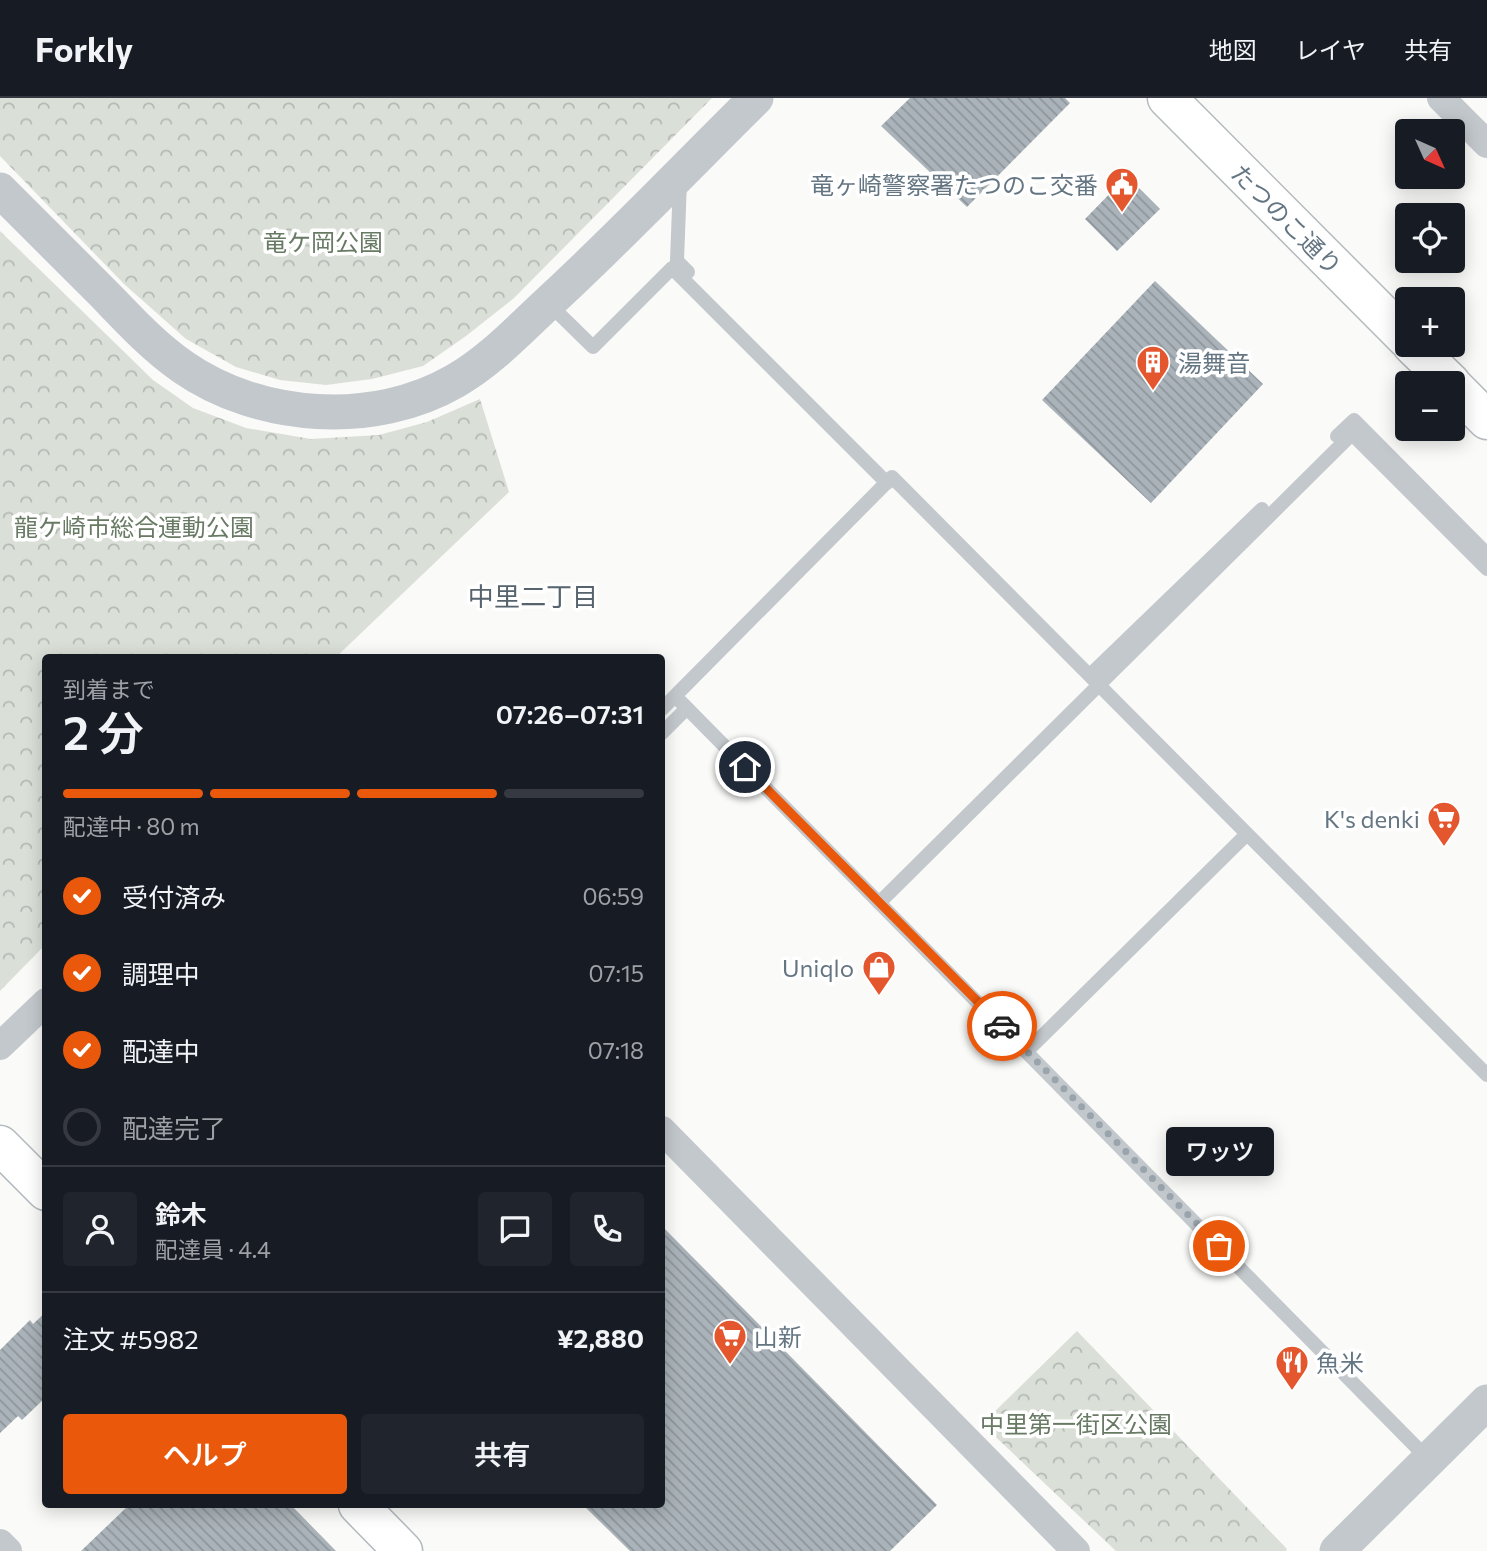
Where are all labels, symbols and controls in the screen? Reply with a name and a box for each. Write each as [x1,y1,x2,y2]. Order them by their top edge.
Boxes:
text: Forkly [35,28,133,69]
text: 地図 [1209,35,1257,64]
text: レイヤ [1295,35,1366,64]
text: 共有 [1404,35,1452,64]
north arrow [1395,119,1465,189]
map controls [1395,119,1465,441]
street label: たつのこ通り [1226,158,1348,280]
public building icon: 竜ヶ崎警察署たつのこ交番 [1103,165,1141,214]
place label: 竜ヶ崎警察署たつのこ交番 [810,170,1098,199]
button: locate [1395,203,1465,273]
park label: 竜ケ岡公園 [263,227,383,256]
button: + [1395,287,1465,357]
building icon: 湯舞音 [1134,343,1172,392]
place label: 湯舞音 [1178,348,1250,377]
button: − [1395,371,1465,441]
park label: 龍ケ崎市総合運動公園 [14,512,254,541]
district label: 中里二丁目 [468,580,598,611]
text: 到着まで [63,675,155,703]
text: 07:26–07:31 [496,698,644,729]
text: 2 分 [63,703,144,759]
pin [715,737,775,797]
icon: home [726,748,764,786]
supermarket icon: K's denki [1425,799,1463,848]
place label: K's denki [1324,804,1420,833]
text: 配達中 · 80 m [63,812,200,840]
icon: check [63,877,101,915]
text: 受付済み [122,881,226,912]
text: 06:59 [582,882,644,910]
shop icon: Uniqlo [860,948,898,997]
place label: Uniqlo [782,953,854,982]
icon: check [63,954,101,992]
text: 調理中 [122,958,200,989]
text: 07:15 [588,959,644,987]
courier [967,991,1037,1061]
icon: car [983,1007,1021,1045]
icon: check [63,1031,101,1069]
text: 配達中 [122,1035,200,1066]
text: 07:18 [588,1036,644,1064]
text: 配達完了 [122,1112,226,1143]
callout: ワッツ [1165,1127,1273,1176]
text: ワッツ [1186,1137,1255,1165]
button: person [63,1192,137,1266]
button: chat [478,1192,552,1266]
button: phone [570,1192,644,1266]
text: 鈴木 [155,1198,207,1229]
pin [1189,1216,1249,1276]
icon: bag [1200,1227,1238,1265]
text: 配達員 · 4.4 [155,1235,271,1263]
supermarket icon: 山新 [711,1317,749,1366]
text: ¥2,880 [557,1322,644,1353]
place label: 山新 [754,1322,802,1351]
text: 注文 #5982 [63,1323,199,1354]
restaurant icon: 魚米 [1273,1343,1311,1392]
place label: 魚米 [1316,1348,1364,1377]
park label: 中里第一街区公園 [980,1409,1172,1438]
button: ヘルプ [63,1414,347,1494]
button: 共有 [361,1414,644,1494]

